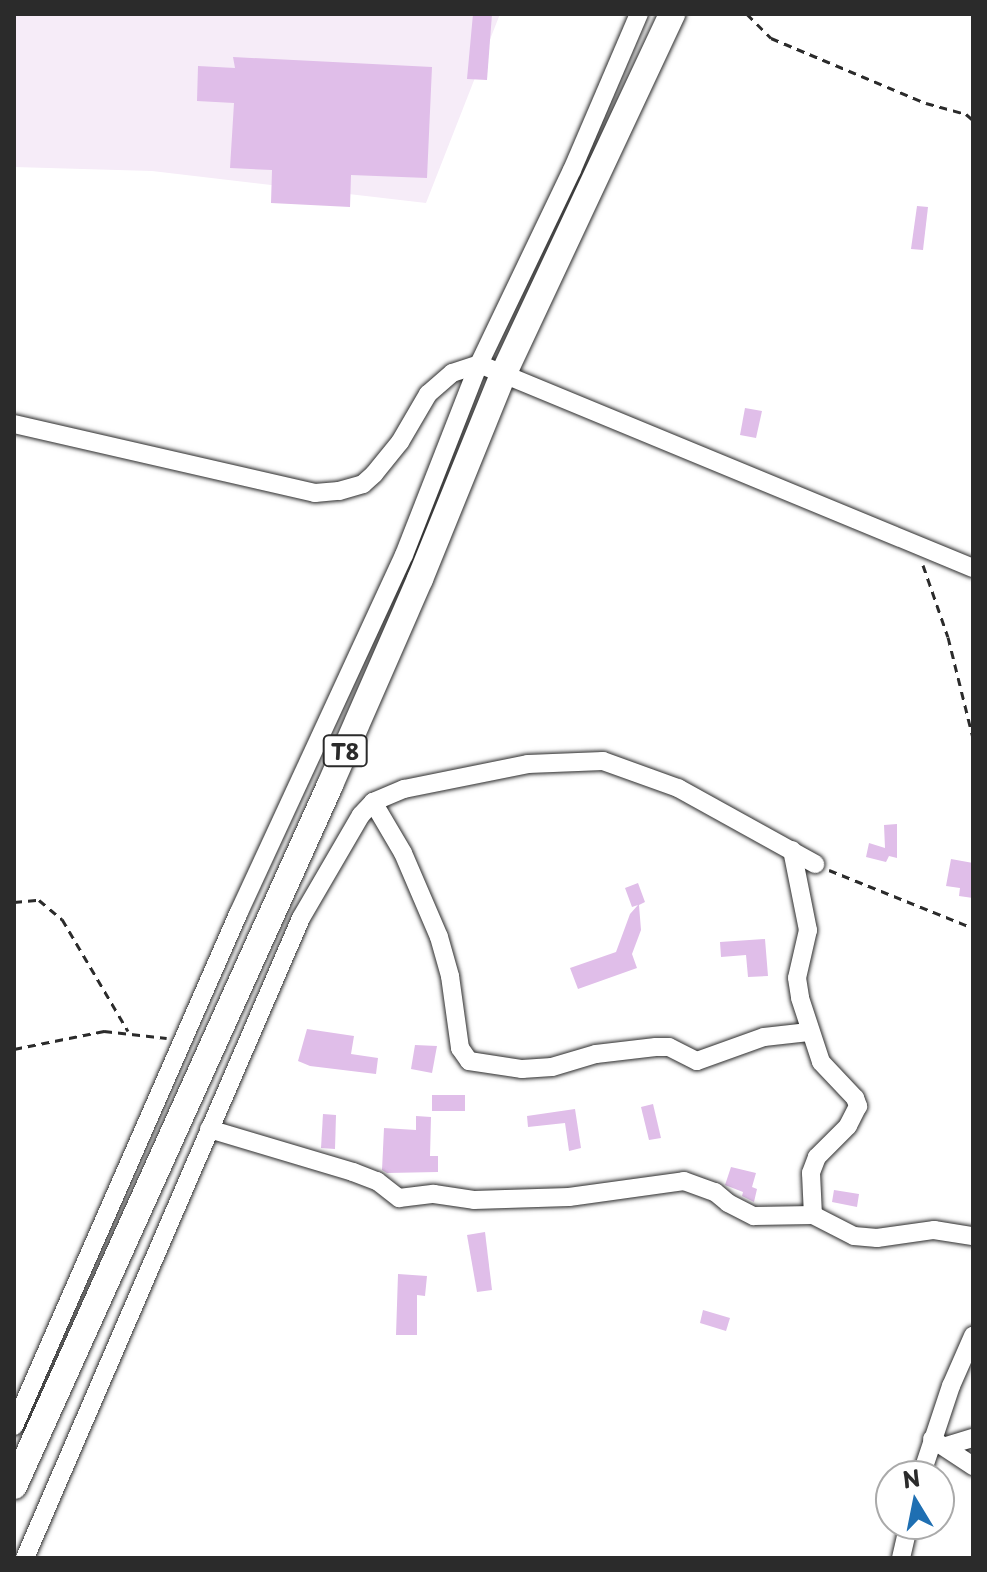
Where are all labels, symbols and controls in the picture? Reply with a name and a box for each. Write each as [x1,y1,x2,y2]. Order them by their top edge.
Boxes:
road number: T8 [321,733,369,769]
north arrow [875,1460,955,1540]
text: N [900,1460,923,1496]

